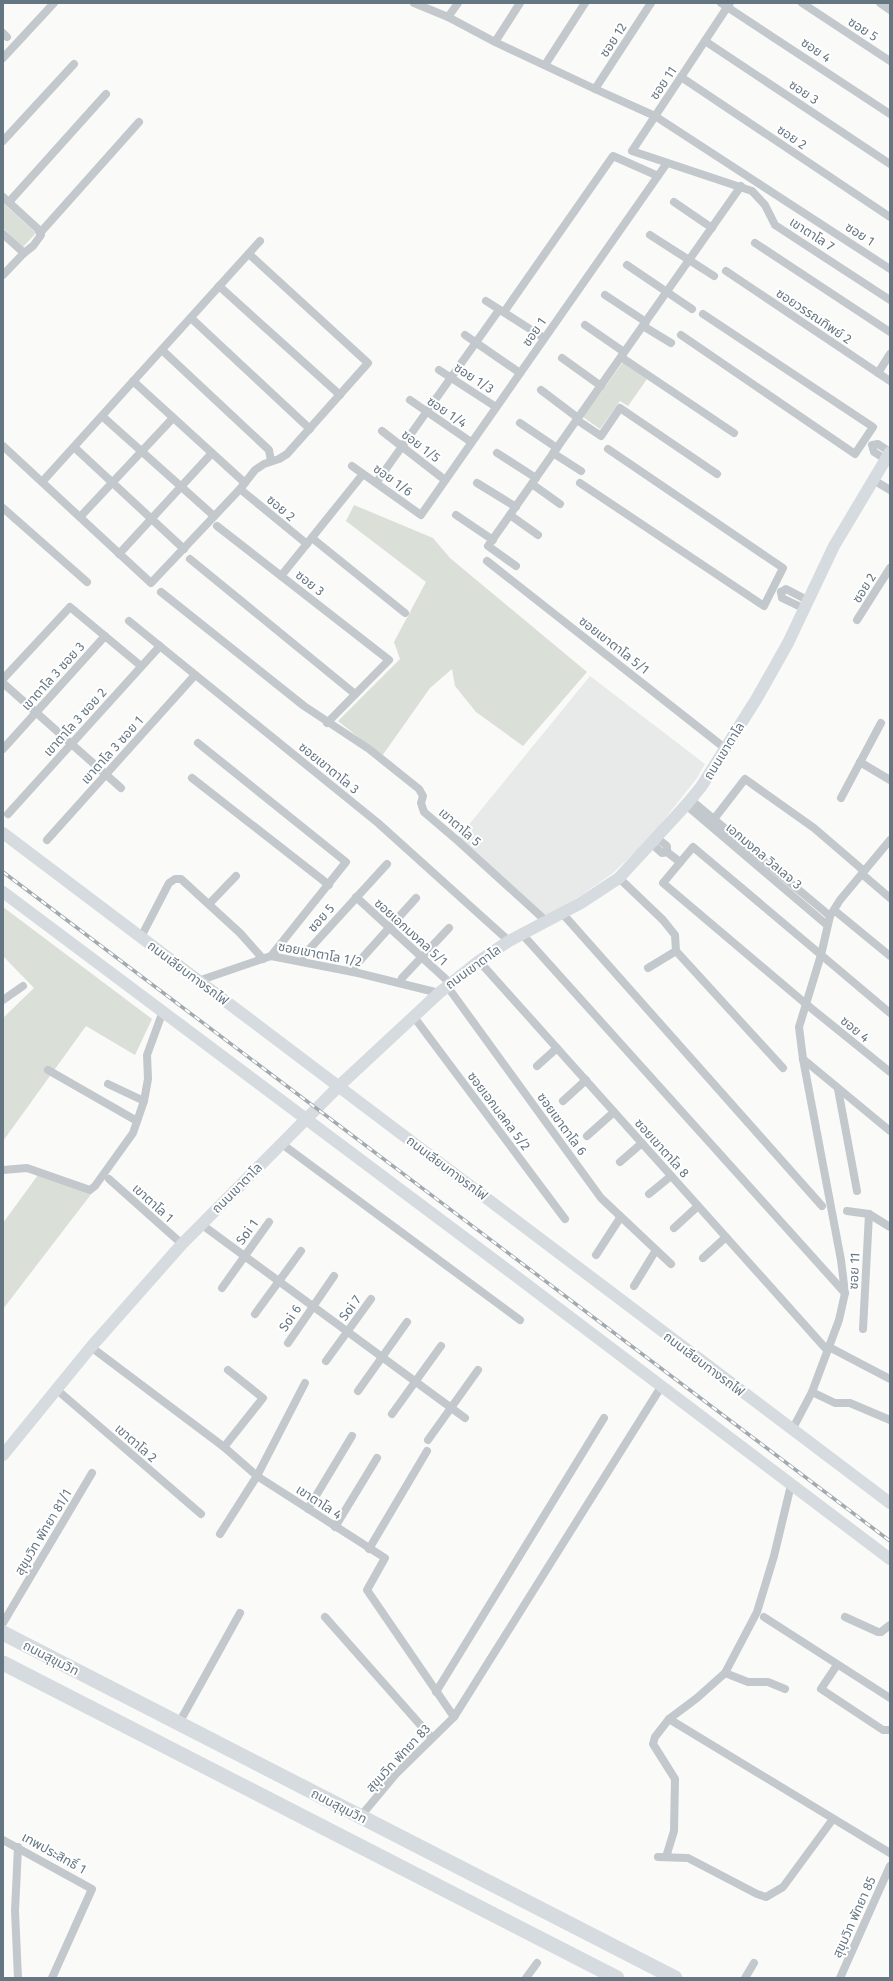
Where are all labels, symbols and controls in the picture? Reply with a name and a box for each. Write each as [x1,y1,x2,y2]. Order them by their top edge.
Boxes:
street label: ซอย 5 [845,14,881,44]
street label: ซอย 12 [596,20,630,60]
street label: ซอย 4 [798,35,834,65]
street label: ซอย 11 [646,63,680,103]
street label: ซอย 3 [786,77,822,107]
street label: ซอย 2 [774,122,810,152]
street label: เขาตาโล 7 [787,214,837,254]
street label: ซอย 1 [843,219,877,249]
street label: ซอยวรรณทิพย์ 2 [773,285,855,347]
street label: ซอย 1 [519,315,549,349]
street label: ซอย 1/3 [451,360,497,396]
street label: ซอย 1/4 [424,393,470,431]
street label: ซอย 1/5 [399,427,443,465]
street label: ซอย 1/6 [370,461,416,499]
street label: ซอย 2 [264,492,298,524]
street label: ซอย 3 [293,567,327,599]
street label: ซอย 2 [849,570,879,606]
street label: ซอยเขาตาโล 5/1 [576,613,652,677]
street label: เขาตาโล 3 ซอย 3 [18,639,88,713]
street label: เขาตาโล 3 ซอย 2 [40,685,110,759]
street label: เขาตาโล 3 ซอย 1 [78,713,146,787]
street label: ถนนเขาตาโล [701,720,747,782]
street label: ซอยเขาตาโล 3 [296,739,362,797]
street label: เขาตาโล 5 [436,805,484,849]
street label: เอกมงคล วิลเลจ 3 [723,820,805,892]
street label: ซอยเอกมงคล 5/1 [371,895,451,969]
street label: ซอย 5 [305,901,337,935]
street label: ถนนเลียบทางรถไฟ [145,938,232,1008]
street label: ซอยเขาตาโล 1/2 [277,939,363,969]
street label: ถนนเขาตาโล [442,942,504,992]
street label: ซอย 4 [838,1013,873,1045]
street label: ซอยเอกมลคล 5/2 [465,1069,533,1153]
street label: ซอยเขาตาโล 6 [534,1090,590,1158]
street label: ซอยเขาตาโล 8 [632,1116,692,1180]
street label: ถนนเลียบทางรถไฟ [404,1133,491,1203]
street label: ถนนเขาตาโล [209,1160,265,1216]
street label: เขาตาโล 1 [129,1181,177,1225]
street label: Soi 1 [233,1216,261,1248]
street label: ซอย 11 [846,1252,862,1290]
street label: Soi 7 [336,1292,364,1324]
street label: Soi 6 [276,1302,304,1334]
street label: ถนนเลียบทางรถไฟ [661,1329,748,1399]
street label: เขาตาโล 2 [112,1421,160,1465]
street label: เขาตาโล 4 [293,1482,345,1522]
street label: สุขุมวิท พัทยา 81/1 [11,1486,75,1578]
street label: ถนนสุขุมวิท [21,1638,81,1678]
street label: สุขุมวิท พัทยา 83 [363,1721,433,1795]
street label: ถนนสุขุมวิท [309,1786,369,1826]
street label: เทพประสิทธิ์ 1 [19,1829,89,1877]
street label: สุขุมวิท พัทยา 85 [829,1874,879,1960]

